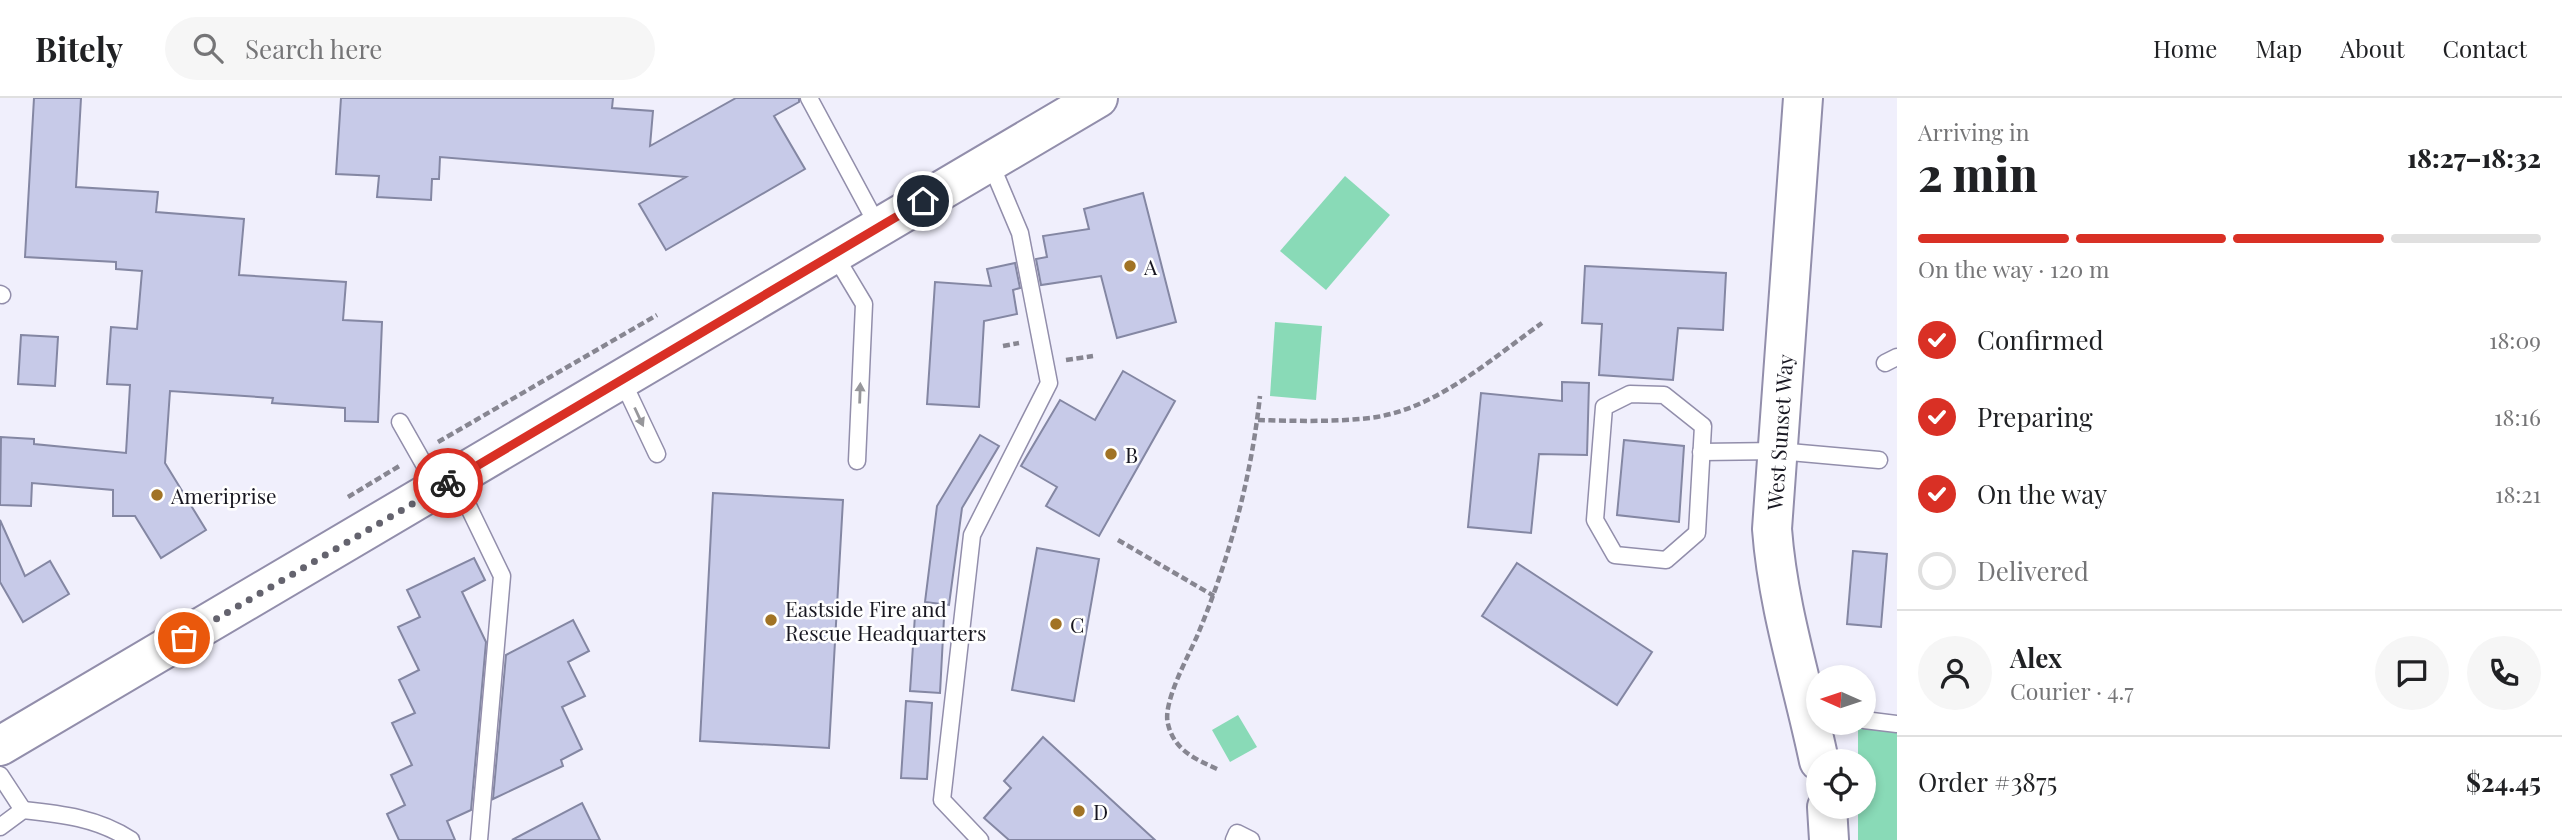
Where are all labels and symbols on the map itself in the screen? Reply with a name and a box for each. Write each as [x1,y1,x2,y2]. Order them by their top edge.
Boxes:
pin [893,171,953,231]
place label: A [1143,252,1158,280]
marker: A [1122,258,1138,274]
street label: West Sunset Way [1760,353,1798,512]
one-way arrow [855,382,866,404]
one-way arrow [633,407,645,427]
place label: B [1125,440,1138,468]
marker: B [1103,446,1119,462]
courier [413,448,483,518]
place label: Ameriprise [170,481,277,509]
marker: Ameriprise [149,487,165,503]
place label: Eastside Fire and Rescue Headquarters [785,594,986,646]
pin [154,608,214,668]
place label: C [1070,610,1084,638]
marker: Eastside Fire and Rescue Headquarters [763,612,779,628]
marker: C [1048,616,1064,632]
north arrow [1806,665,1876,735]
place label: D [1093,797,1108,825]
marker: D [1071,803,1087,819]

